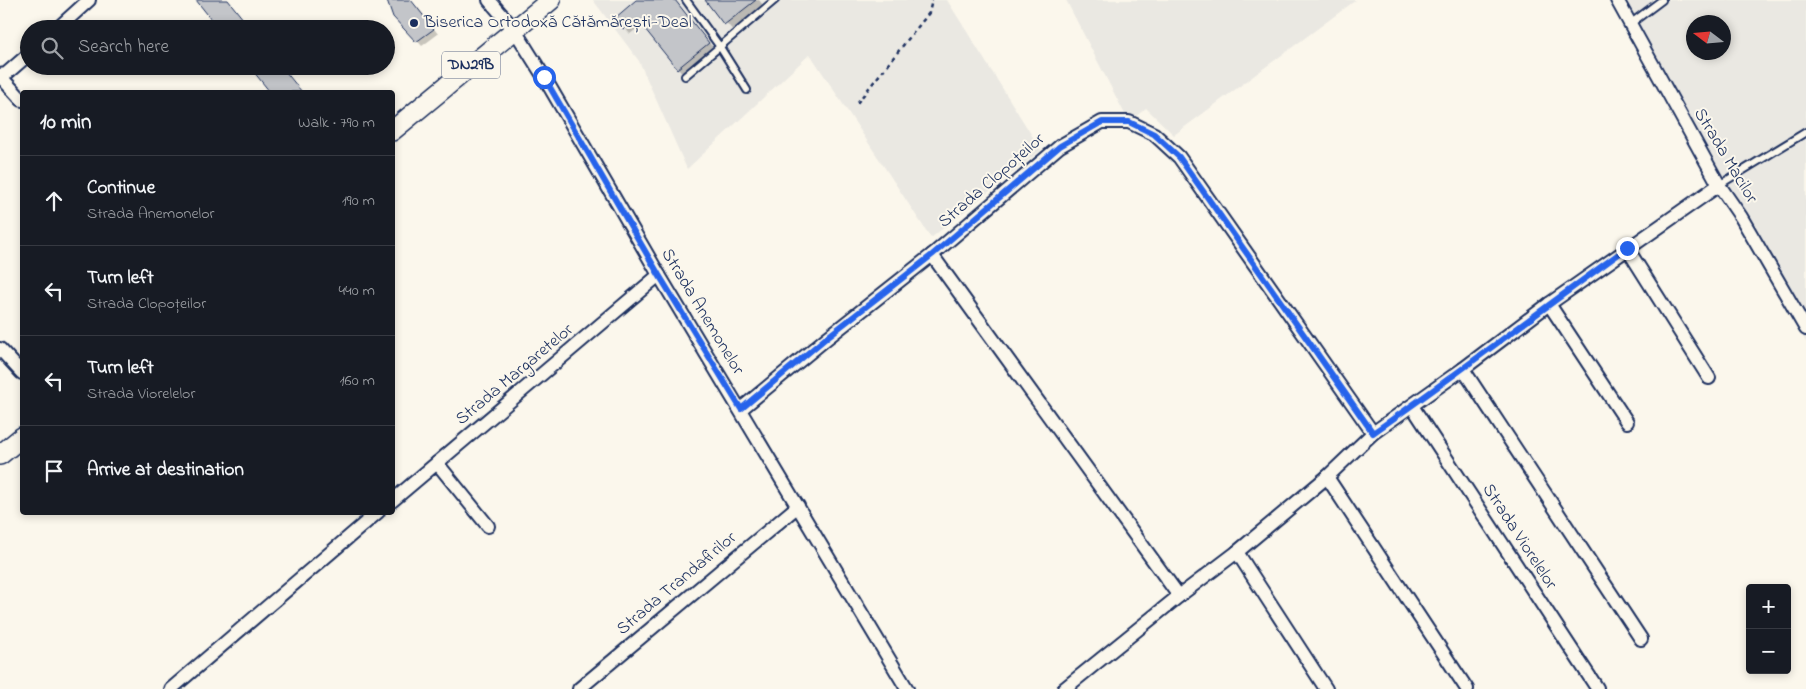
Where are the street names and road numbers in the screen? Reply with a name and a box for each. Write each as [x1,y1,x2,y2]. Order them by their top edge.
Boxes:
road number: DN29B [442,52,500,78]
street label: Strada Macilor [1686,103,1764,209]
street label: Strada Clopoțeilor [933,127,1051,235]
street label: Strada Anemonelor [654,244,750,381]
street label: Strada Margaretelor [450,318,581,433]
street label: Strada Viorelelor [1475,479,1563,596]
street label: Strada Trandafirilor [611,526,743,642]

